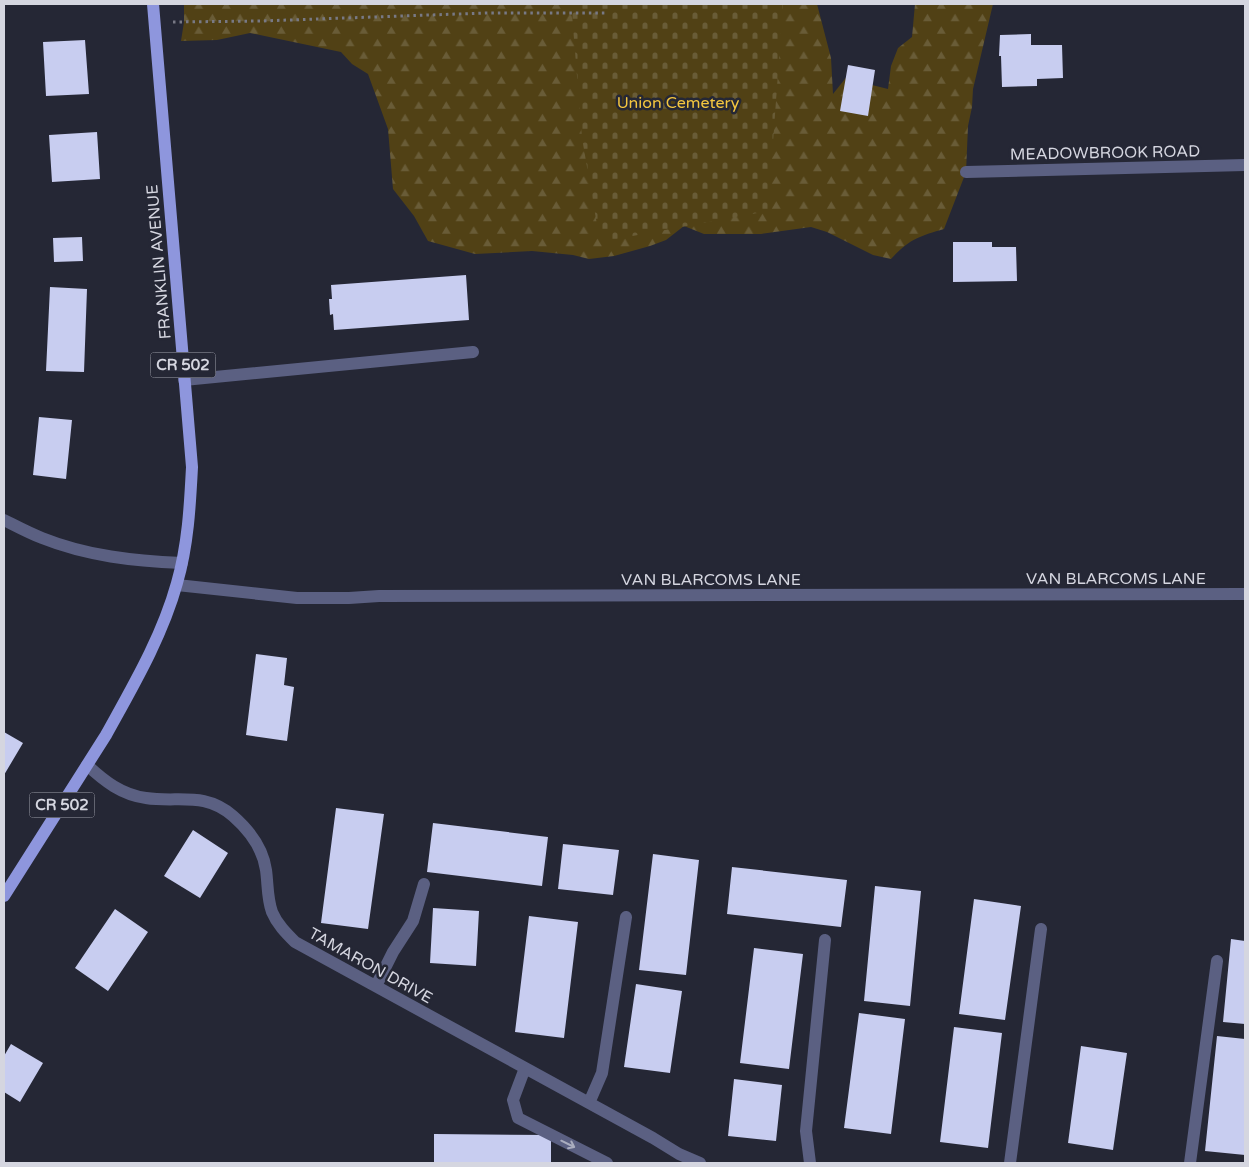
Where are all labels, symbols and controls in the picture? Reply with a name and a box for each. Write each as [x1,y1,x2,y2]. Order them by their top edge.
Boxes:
park label: Union Cemetery [617,93,740,113]
street label: MEADOWBROOK ROAD [1010,141,1200,165]
street label: FRANKLIN AVENUE [142,184,176,340]
road number: CR 502 [150,352,216,378]
street label: VAN BLARCOMS LANE [1026,569,1206,589]
street label: VAN BLARCOMS LANE [621,570,801,590]
road number: CR 502 [30,792,94,818]
street label: TAMARON DRIVE [305,923,436,1008]
one-way arrow [560,1140,575,1149]

